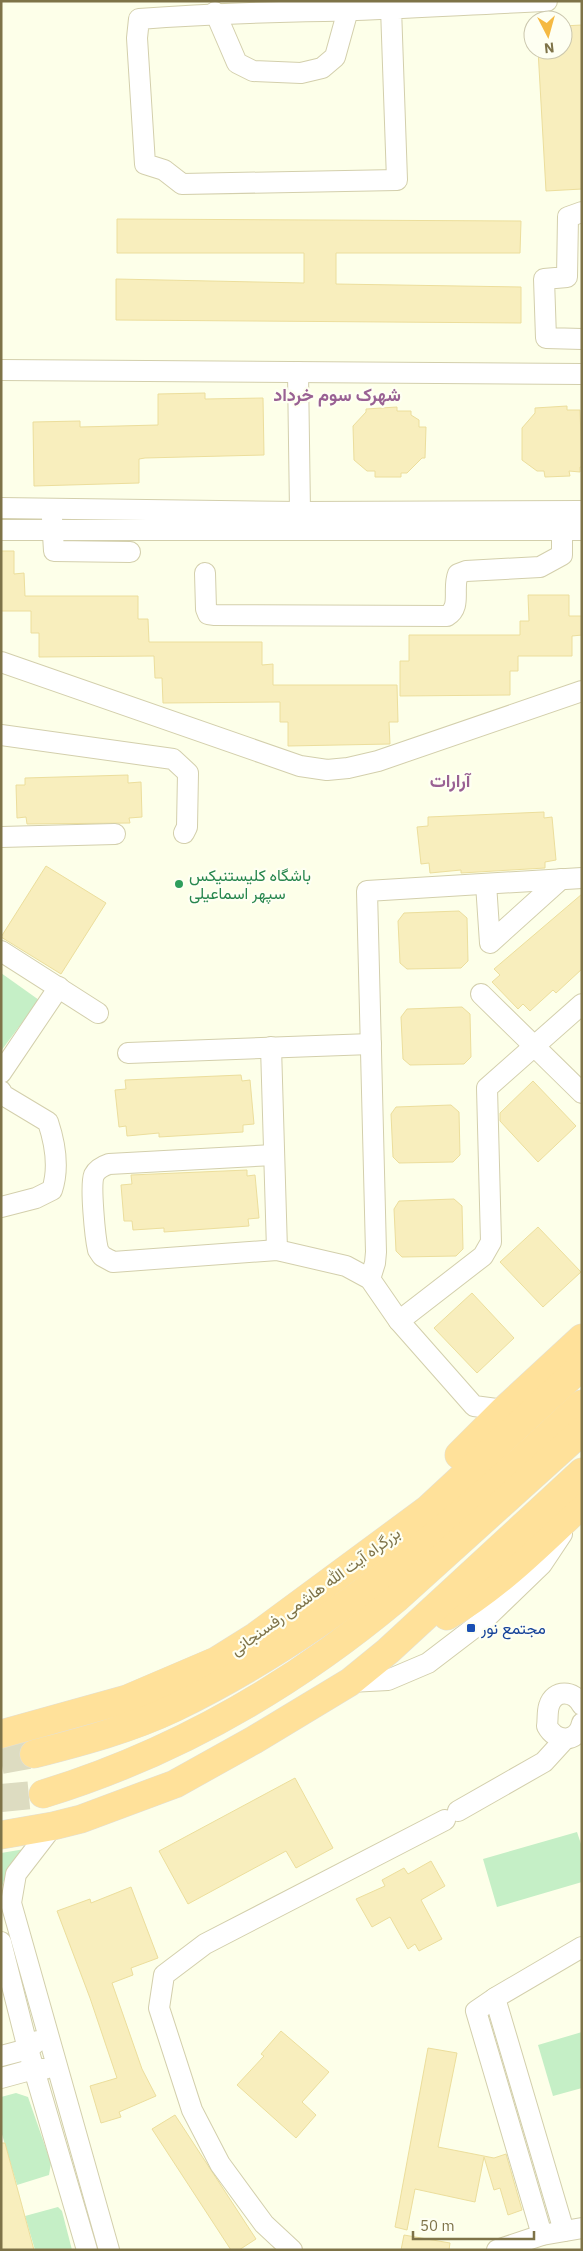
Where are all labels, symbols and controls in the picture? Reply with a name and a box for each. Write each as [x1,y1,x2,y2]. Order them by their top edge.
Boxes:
north arrow [523,10,573,60]
text: N [543,38,555,57]
district label: شهرک سوم خرداد [273,383,401,407]
district label: آرارات [430,769,472,792]
place label: باشگاه کلیستنیکس سپهر اسماعیلی [189,865,311,905]
marker: باشگاه کلیستنیکس سپهر اسماعیلی [173,878,185,890]
street label: بزرگراه آیت الله هاشمی رفسنجانی [226,1523,404,1660]
place label: مجتمع نور [480,1618,546,1640]
marker: مجتمع نور [465,1622,477,1634]
scale bar [413,2208,534,2240]
text: 50 m [420,2216,455,2235]

